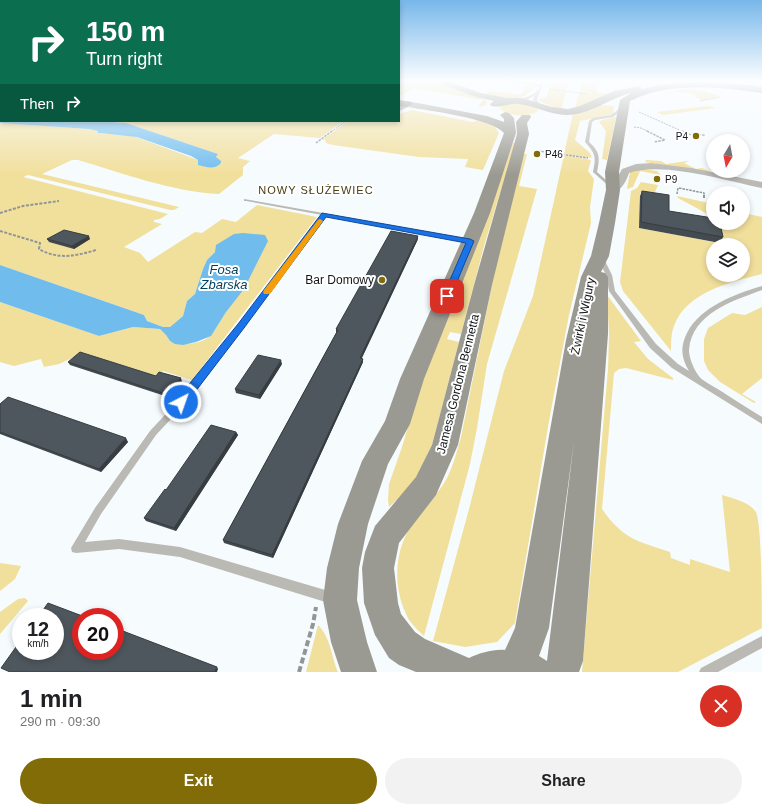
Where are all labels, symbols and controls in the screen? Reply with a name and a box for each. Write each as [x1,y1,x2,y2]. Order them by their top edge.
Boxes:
icon: right [20,16,72,68]
text: 150 m [86,16,165,47]
text: Turn right [86,49,162,69]
icon: right [62,92,84,114]
text: Then [20,95,54,112]
place label: P4 [676,131,688,142]
marker: P4 [691,131,701,141]
north arrow [706,134,750,178]
map controls [706,134,750,282]
marker: P46 [532,149,542,159]
place label: P46 [545,149,563,160]
marker: P9 [652,174,662,184]
place label: P9 [665,174,678,185]
district label: NOWY SŁUŻEWIEC [258,184,374,196]
button: sound [706,186,750,230]
button: layers [706,238,750,282]
water label: Fosa Zbarska [200,262,247,292]
place label: Bar Domowy [305,273,374,287]
marker: Bar Domowy [377,275,387,285]
street label: Żwirki i Wigury [568,276,598,356]
pin [430,279,464,313]
icon: arrive [436,285,458,307]
street label: Jamesa Gordona Bennetta [434,312,482,455]
position arrow [160,381,202,423]
speed limit sign: 20 [72,608,124,660]
text: 12 [27,618,49,640]
text: km/h [27,638,49,649]
text: 1 min [20,685,83,712]
button: close [700,685,742,727]
text: 290 m · 09:30 [20,714,100,729]
button: Exit [20,758,377,804]
button: Share [385,758,742,804]

